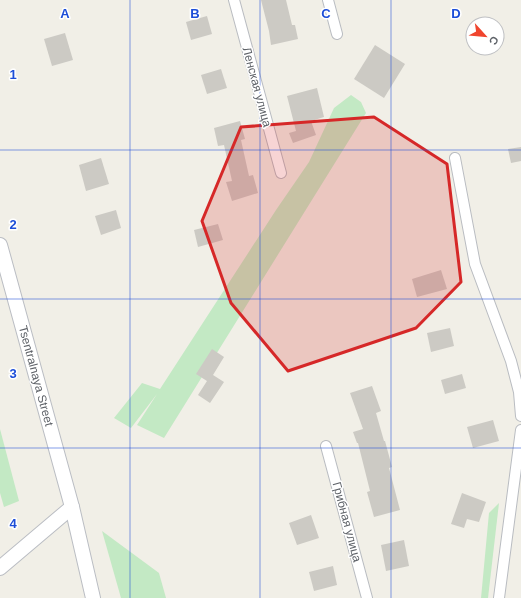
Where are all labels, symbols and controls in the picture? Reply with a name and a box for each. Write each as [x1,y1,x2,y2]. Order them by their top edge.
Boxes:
text: A [60,6,70,21]
text: B [190,6,200,21]
text: C [321,6,331,21]
text: D [451,6,461,21]
north arrow [465,16,505,56]
text: С [487,34,501,47]
street label: Ленская улица [240,45,274,129]
text: 1 [9,67,17,82]
text: 2 [9,217,17,232]
street label: Tsentralnaya Street [16,324,56,428]
text: 3 [9,366,17,381]
street label: Грибная улица [330,480,364,564]
text: 4 [9,516,17,531]

